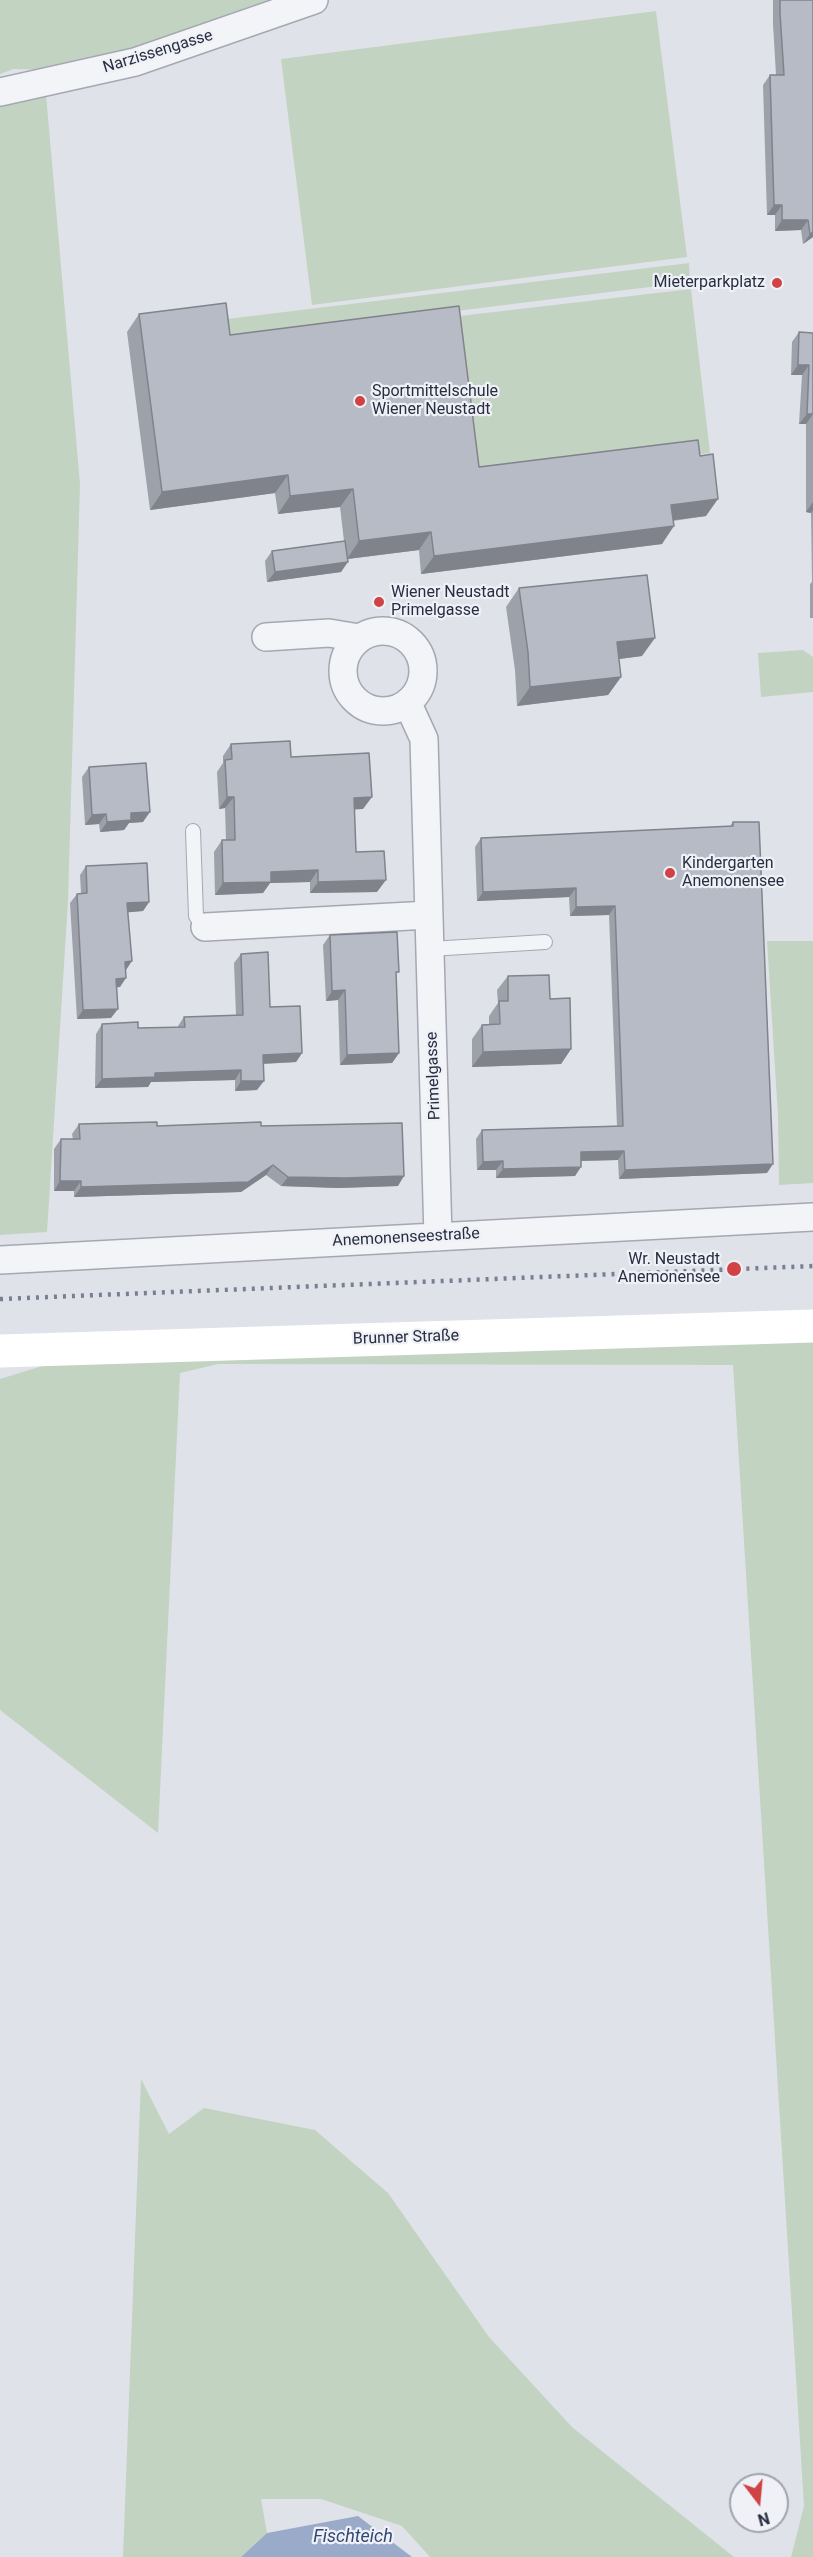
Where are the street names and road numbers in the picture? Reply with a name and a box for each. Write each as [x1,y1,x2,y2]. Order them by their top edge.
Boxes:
street label: Narzissengasse [101,26,215,78]
street label: Primelgasse [423,1031,445,1121]
street label: Anemonenseestraße [332,1225,480,1251]
street label: Brunner Straße [353,1327,459,1349]

